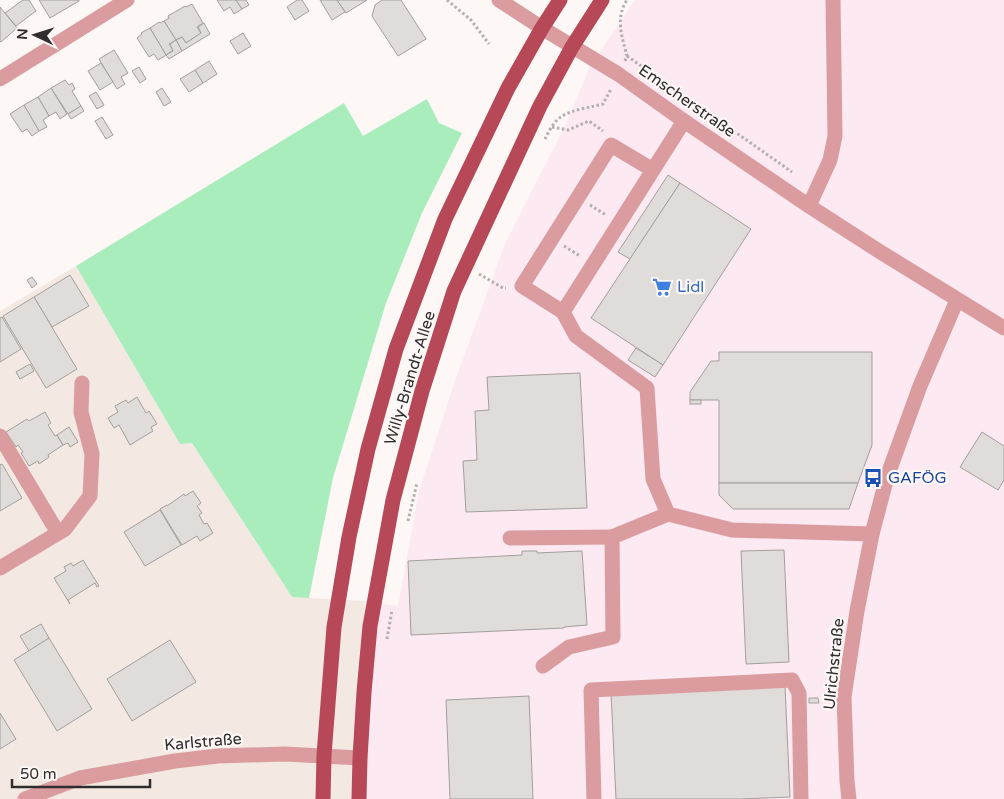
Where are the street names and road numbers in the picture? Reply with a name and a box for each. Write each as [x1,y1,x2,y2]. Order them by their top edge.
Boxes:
street label: Emscherstraße [635,60,739,142]
street label: Willy-Brandt-Allee [380,309,440,447]
street label: Ulrichstraße [819,617,849,711]
street label: Karlstraße [164,729,242,755]

